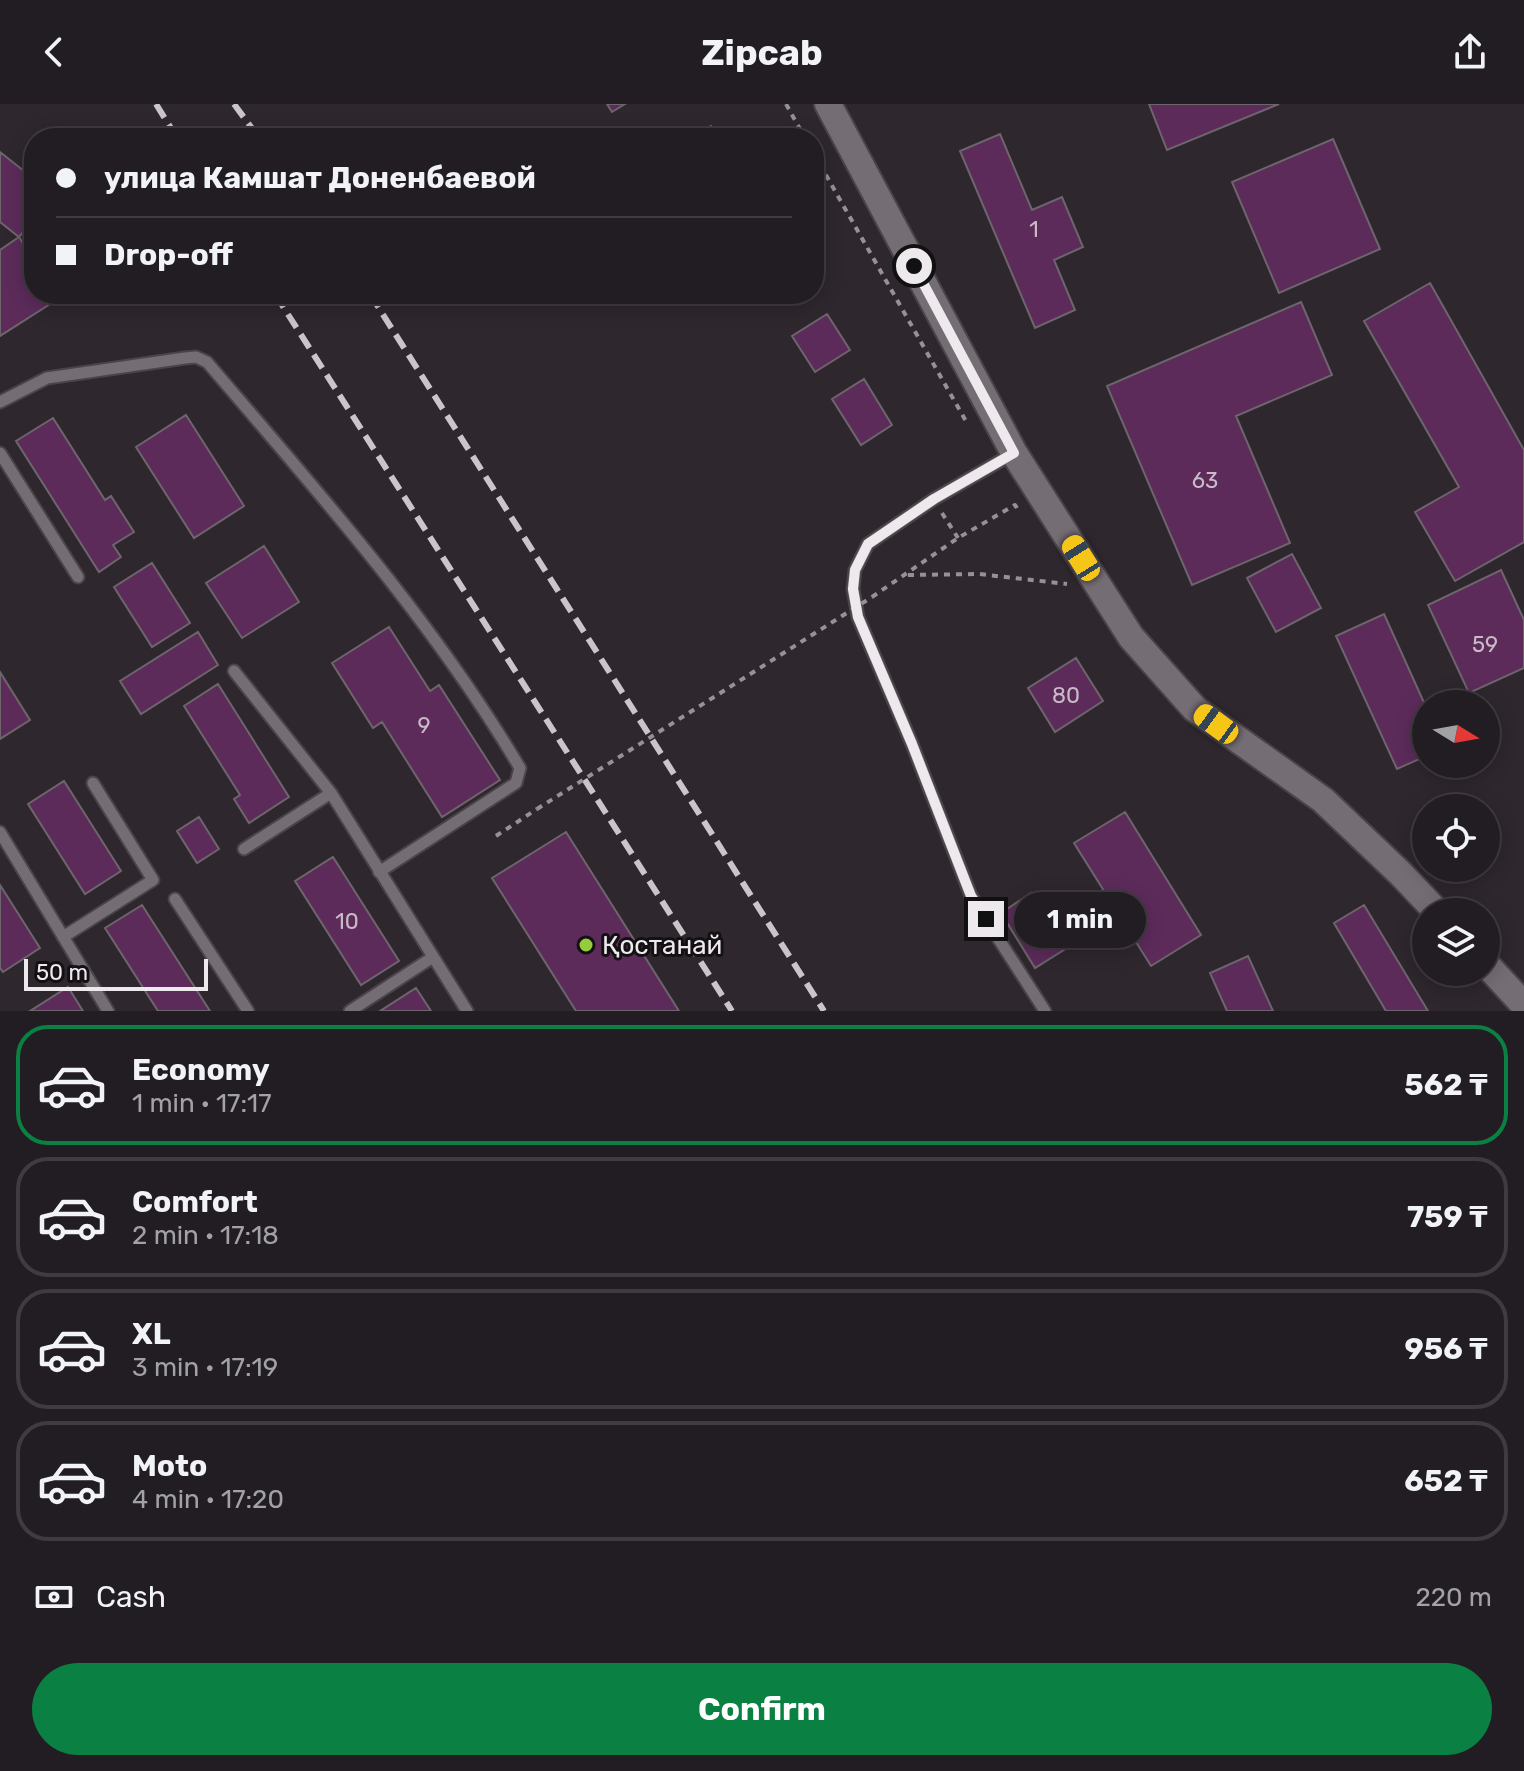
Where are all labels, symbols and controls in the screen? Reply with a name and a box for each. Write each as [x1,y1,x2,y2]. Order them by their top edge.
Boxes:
icon: back [32,30,76,74]
icon: share [1448,30,1492,74]
text: Zipcab [701,31,823,74]
text: улица Камшат Доненбаевой [104,160,536,196]
house number: 1 [1029,216,1039,243]
text: Drop-off [104,237,233,273]
route start [896,248,932,284]
house number: 63 [1192,467,1218,494]
car [1058,531,1104,585]
house number: 59 [1472,631,1498,658]
house number: 80 [1052,682,1080,709]
north arrow [1412,690,1500,778]
map controls [1412,690,1500,986]
car [1190,700,1242,748]
house number: 9 [417,712,431,739]
button: locate [1412,794,1500,882]
callout: 1 min [1014,891,1146,947]
button: layers [1412,898,1500,986]
route end [968,901,1004,937]
text: 1 min [1047,904,1113,935]
house number: 10 [335,908,359,935]
place label: Қостанай [602,930,722,961]
marker: Қостанай [577,936,595,954]
scale bar [24,955,208,991]
text: 50 m [36,959,88,986]
icon: car [36,1049,108,1121]
text: Economy [132,1052,270,1088]
text: 562 ₸ [1404,1067,1488,1103]
text: 1 min · 17:17 [132,1088,272,1119]
icon: car [36,1181,108,1253]
text: Comfort [132,1184,258,1220]
text: 759 ₸ [1407,1199,1488,1235]
text: 2 min · 17:18 [132,1220,279,1251]
icon: car [36,1313,108,1385]
text: XL [132,1316,171,1352]
text: 956 ₸ [1405,1331,1488,1367]
text: 3 min · 17:19 [132,1352,278,1383]
icon: car [36,1445,108,1517]
text: Moto [132,1448,207,1484]
text: 652 ₸ [1404,1463,1488,1499]
text: 4 min · 17:20 [132,1484,284,1515]
icon: cash [32,1575,76,1619]
text: Cash [96,1579,166,1615]
text: 220 m [1415,1582,1492,1613]
button: Confirm [32,1663,1492,1755]

